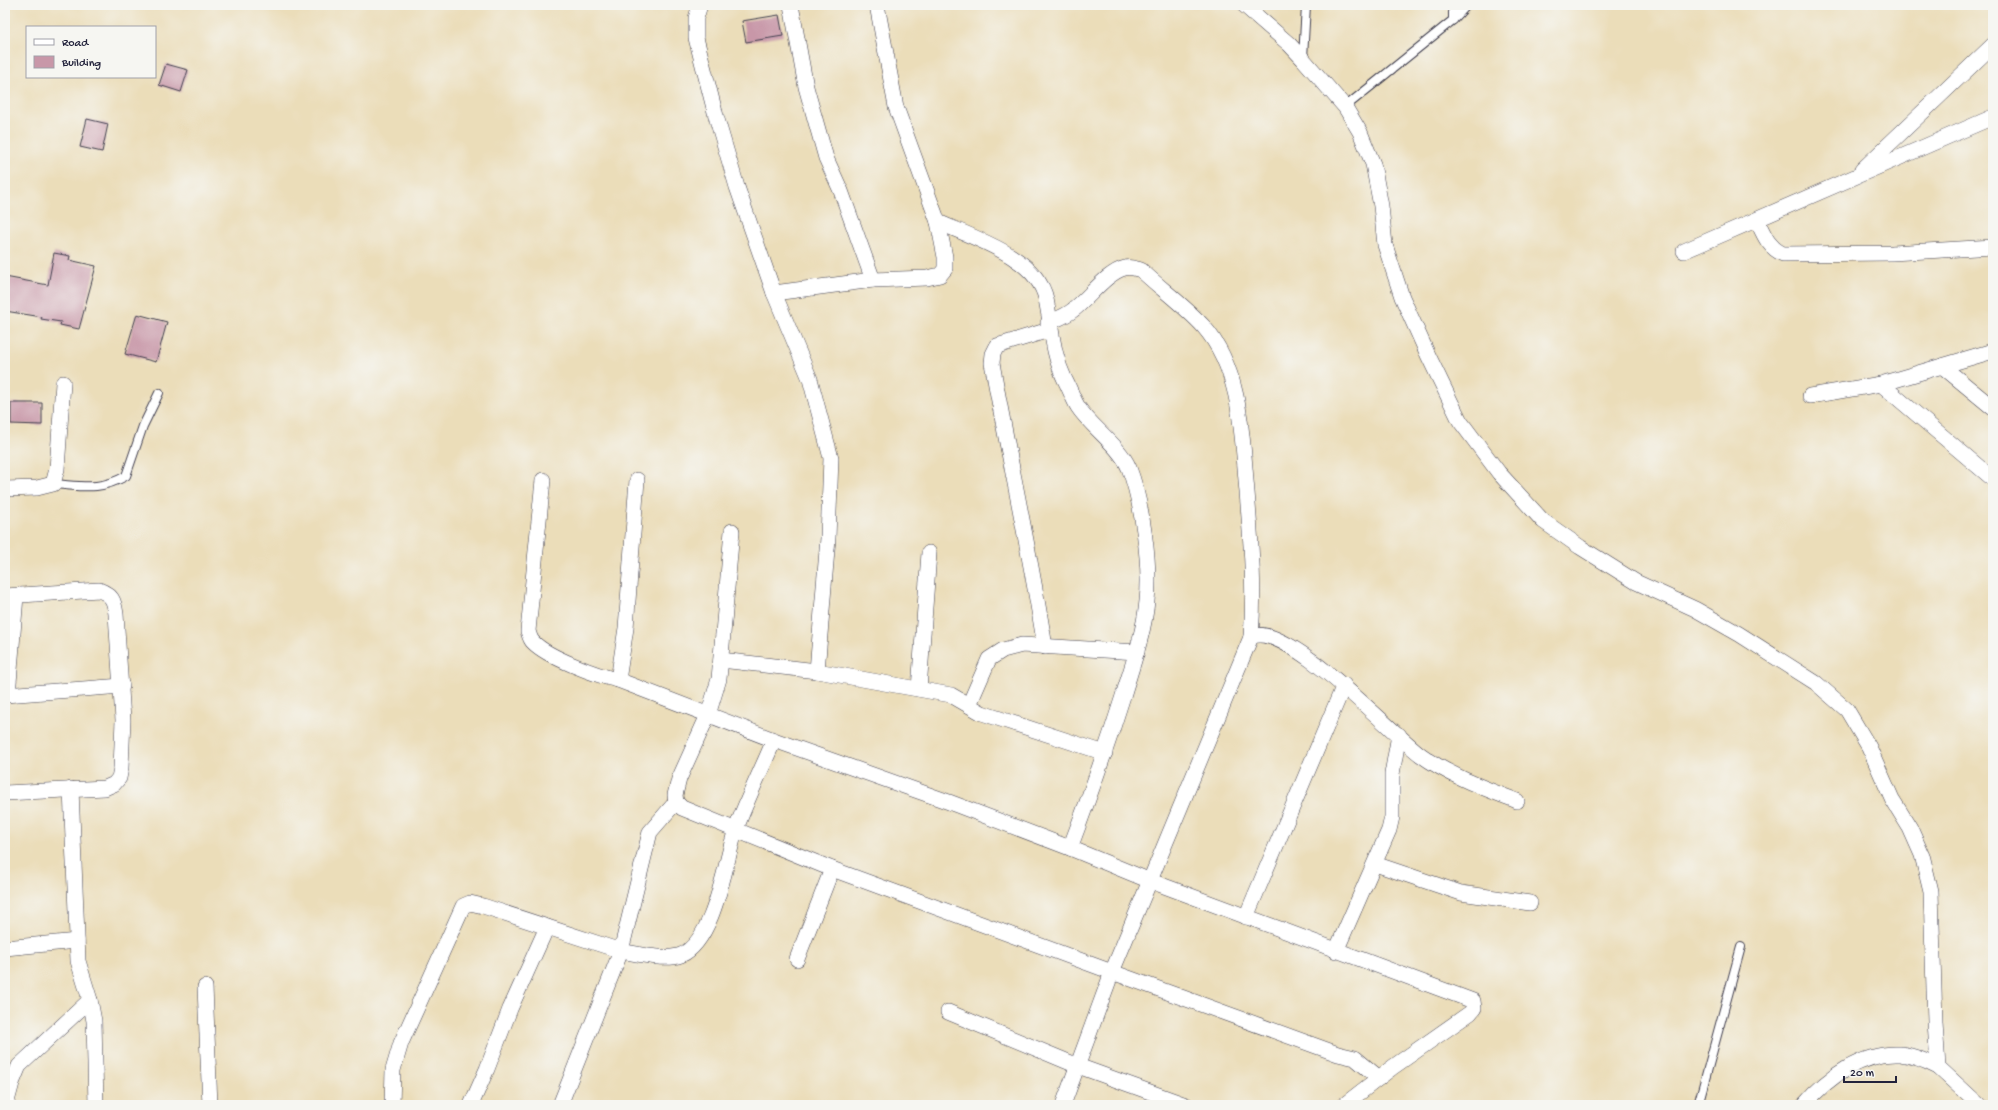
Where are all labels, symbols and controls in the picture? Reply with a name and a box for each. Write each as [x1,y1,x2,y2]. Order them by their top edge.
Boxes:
legend [26,26,156,78]
text: Road [62,37,89,51]
text: Building [61,57,101,71]
scale bar [1844,1058,1896,1084]
text: 20 m [1850,1067,1875,1081]

